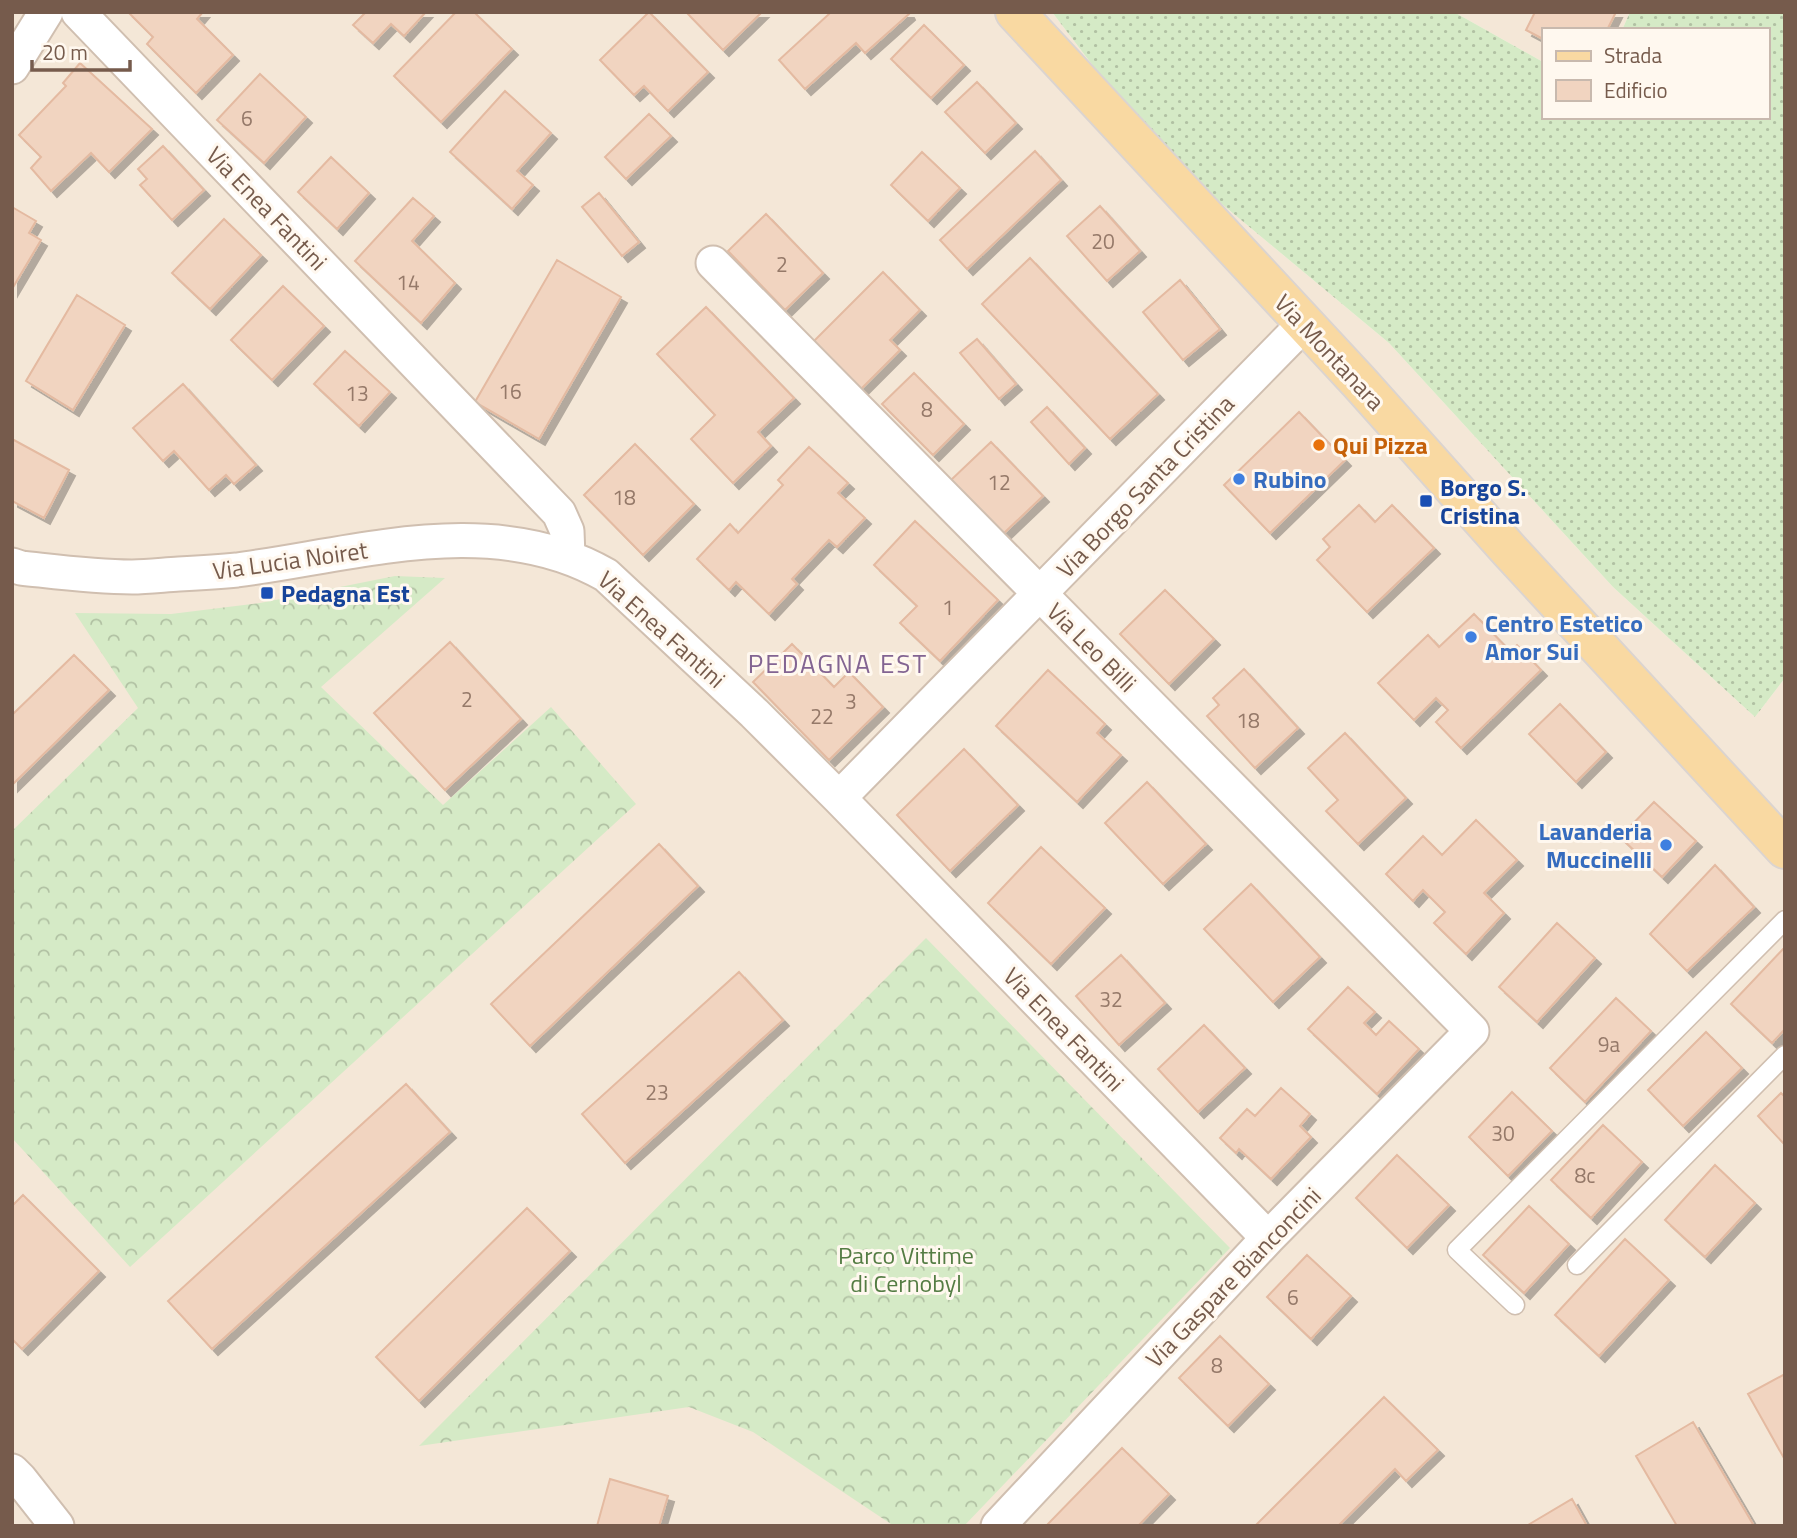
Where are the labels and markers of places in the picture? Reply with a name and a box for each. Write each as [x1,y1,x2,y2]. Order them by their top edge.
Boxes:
place label: Qui Pizza [1333,427,1428,463]
marker: Qui Pizza [1311,437,1327,453]
place label: Rubino [1253,461,1326,497]
place label: Borgo S. Cristina [1440,469,1526,533]
marker: Rubino [1231,471,1247,487]
marker: Borgo S. Cristina [1418,493,1434,509]
place label: Pedagna Est [281,575,410,611]
marker: Pedagna Est [259,585,275,601]
place label: Centro Estetico Amor Sui [1485,605,1643,669]
marker: Centro Estetico Amor Sui [1463,629,1479,645]
place label: Lavanderia Muccinelli [1538,813,1652,877]
marker: Lavanderia Muccinelli [1658,837,1674,853]

